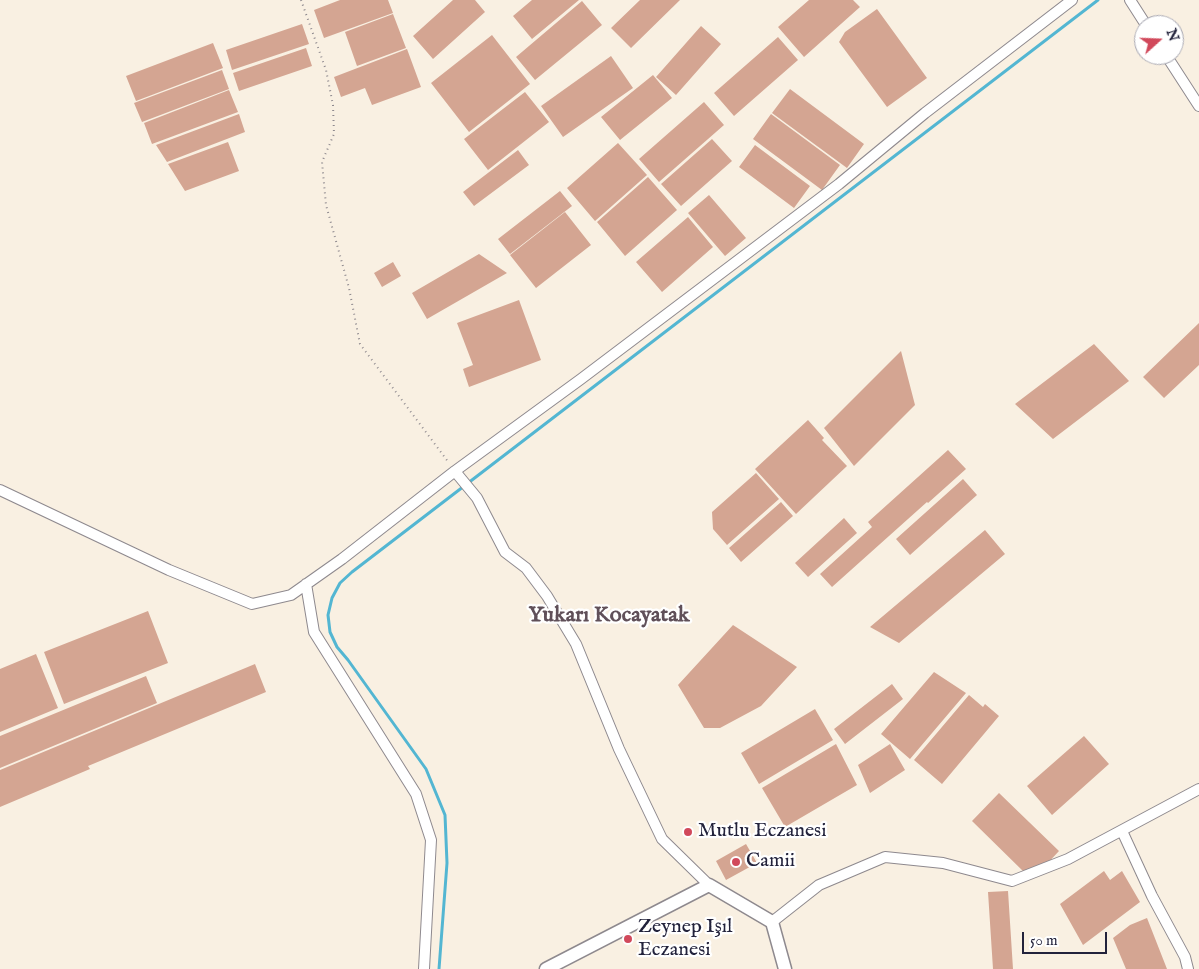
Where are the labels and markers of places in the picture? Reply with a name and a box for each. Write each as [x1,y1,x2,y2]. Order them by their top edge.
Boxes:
place label: Mutlu Eczanesi [698,820,826,844]
marker: Mutlu Eczanesi [682,826,694,838]
place label: Camii [746,850,795,874]
marker: Camii [730,856,742,868]
place label: Zeynep Işıl Eczanesi [638,916,733,963]
marker: Zeynep Işıl Eczanesi [622,933,634,945]

